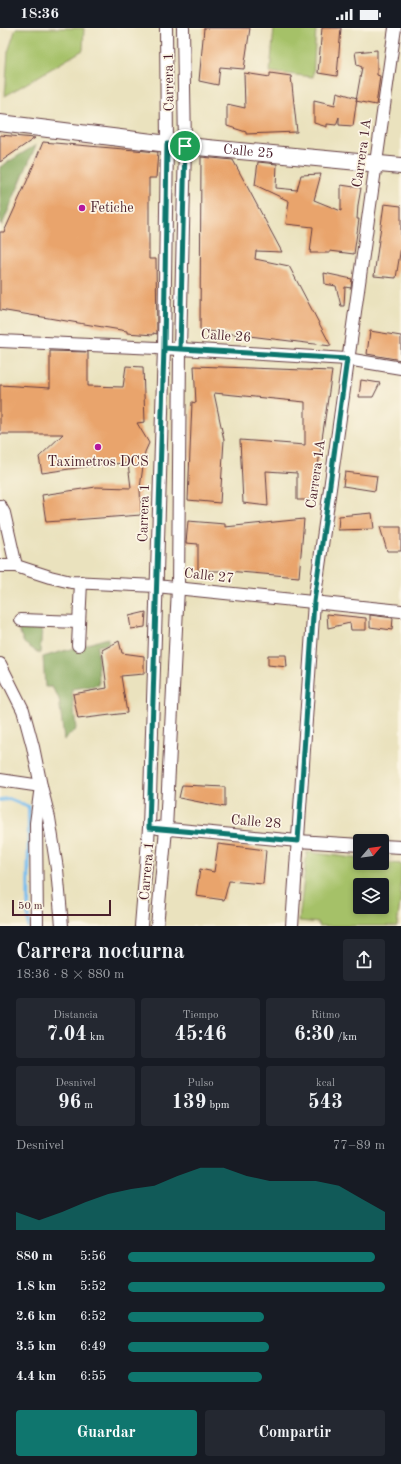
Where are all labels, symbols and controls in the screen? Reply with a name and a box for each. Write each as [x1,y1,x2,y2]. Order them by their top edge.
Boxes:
text: 18:36 [20,7,59,22]
street label: Carrera 1 [161,52,177,112]
street label: Carrera 1A [350,117,374,188]
pin [168,129,202,163]
icon: arrive [174,135,196,157]
street label: Calle 25 [223,142,274,161]
place label: Fetiche [90,201,134,215]
marker: Fetiche [77,203,87,213]
street label: Calle 26 [200,327,252,345]
street label: Carrera 1A [304,438,328,509]
marker: Taximetros DCS [93,442,103,452]
place label: Taximetros DCS [47,455,149,469]
street label: Carrera 1 [136,483,152,543]
street label: Calle 27 [183,566,235,586]
street label: Calle 28 [230,813,282,831]
north arrow [353,834,389,870]
map controls [353,834,389,914]
street label: Carrera 1 [137,841,157,901]
button: layers [353,878,389,914]
scale bar [12,898,111,917]
text: 50 m [18,901,43,912]
button: share [343,939,385,981]
text: Carrera nocturna [16,941,185,963]
text: 18:36 · 8 × 880 m [16,968,124,981]
text: Distancia [53,1010,98,1021]
text: Tiempo [183,1010,218,1021]
text: Ritmo [311,1010,340,1021]
text: 7.04 [47,1025,87,1045]
text: 45:46 [175,1025,227,1045]
text: 6:30 [294,1025,334,1045]
text: km [87,1032,104,1043]
text: /km [334,1032,357,1043]
text: Desnivel [55,1078,96,1089]
text: Pulso [187,1078,214,1089]
text: kcal [316,1078,335,1089]
text: 96 [58,1093,81,1113]
text: 139 [172,1093,206,1113]
text: 543 [308,1093,343,1113]
text: m [81,1100,93,1111]
text: bpm [206,1100,229,1111]
text: Desnivel [16,1139,64,1152]
text: 77–89 m [333,1139,385,1152]
text: 880 m [16,1250,53,1263]
text: 5:56 [80,1250,106,1263]
text: 1.8 km [16,1280,56,1293]
text: 5:52 [80,1280,106,1293]
text: 2.6 km [16,1310,56,1323]
text: 6:52 [80,1310,106,1323]
text: 3.5 km [16,1340,56,1353]
text: 6:49 [80,1340,106,1353]
text: 4.4 km [16,1370,56,1383]
text: 6:55 [80,1370,106,1383]
button: Guardar [16,1410,197,1456]
button: Compartir [205,1410,385,1456]

